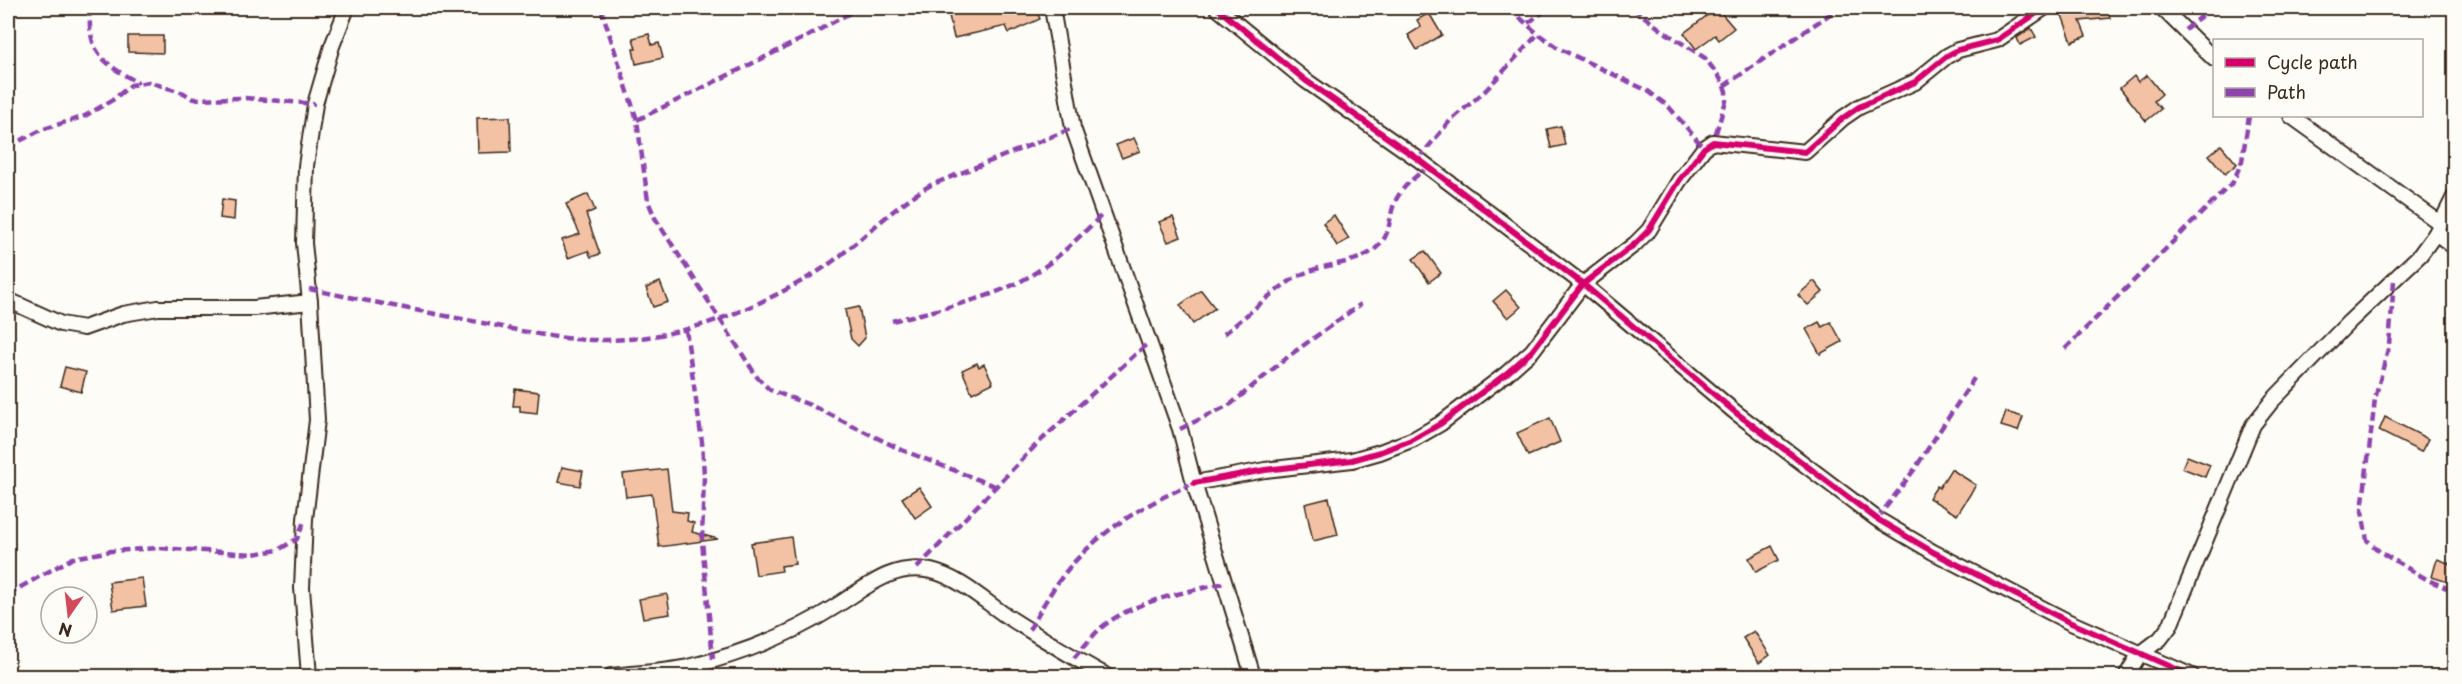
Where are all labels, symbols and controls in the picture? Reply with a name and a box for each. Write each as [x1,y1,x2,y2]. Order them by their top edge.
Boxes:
legend [2213,39,2423,117]
text: Cycle path [2267,48,2358,75]
text: Path [2267,78,2306,105]
north arrow [39,585,99,645]
text: N [56,617,74,644]

